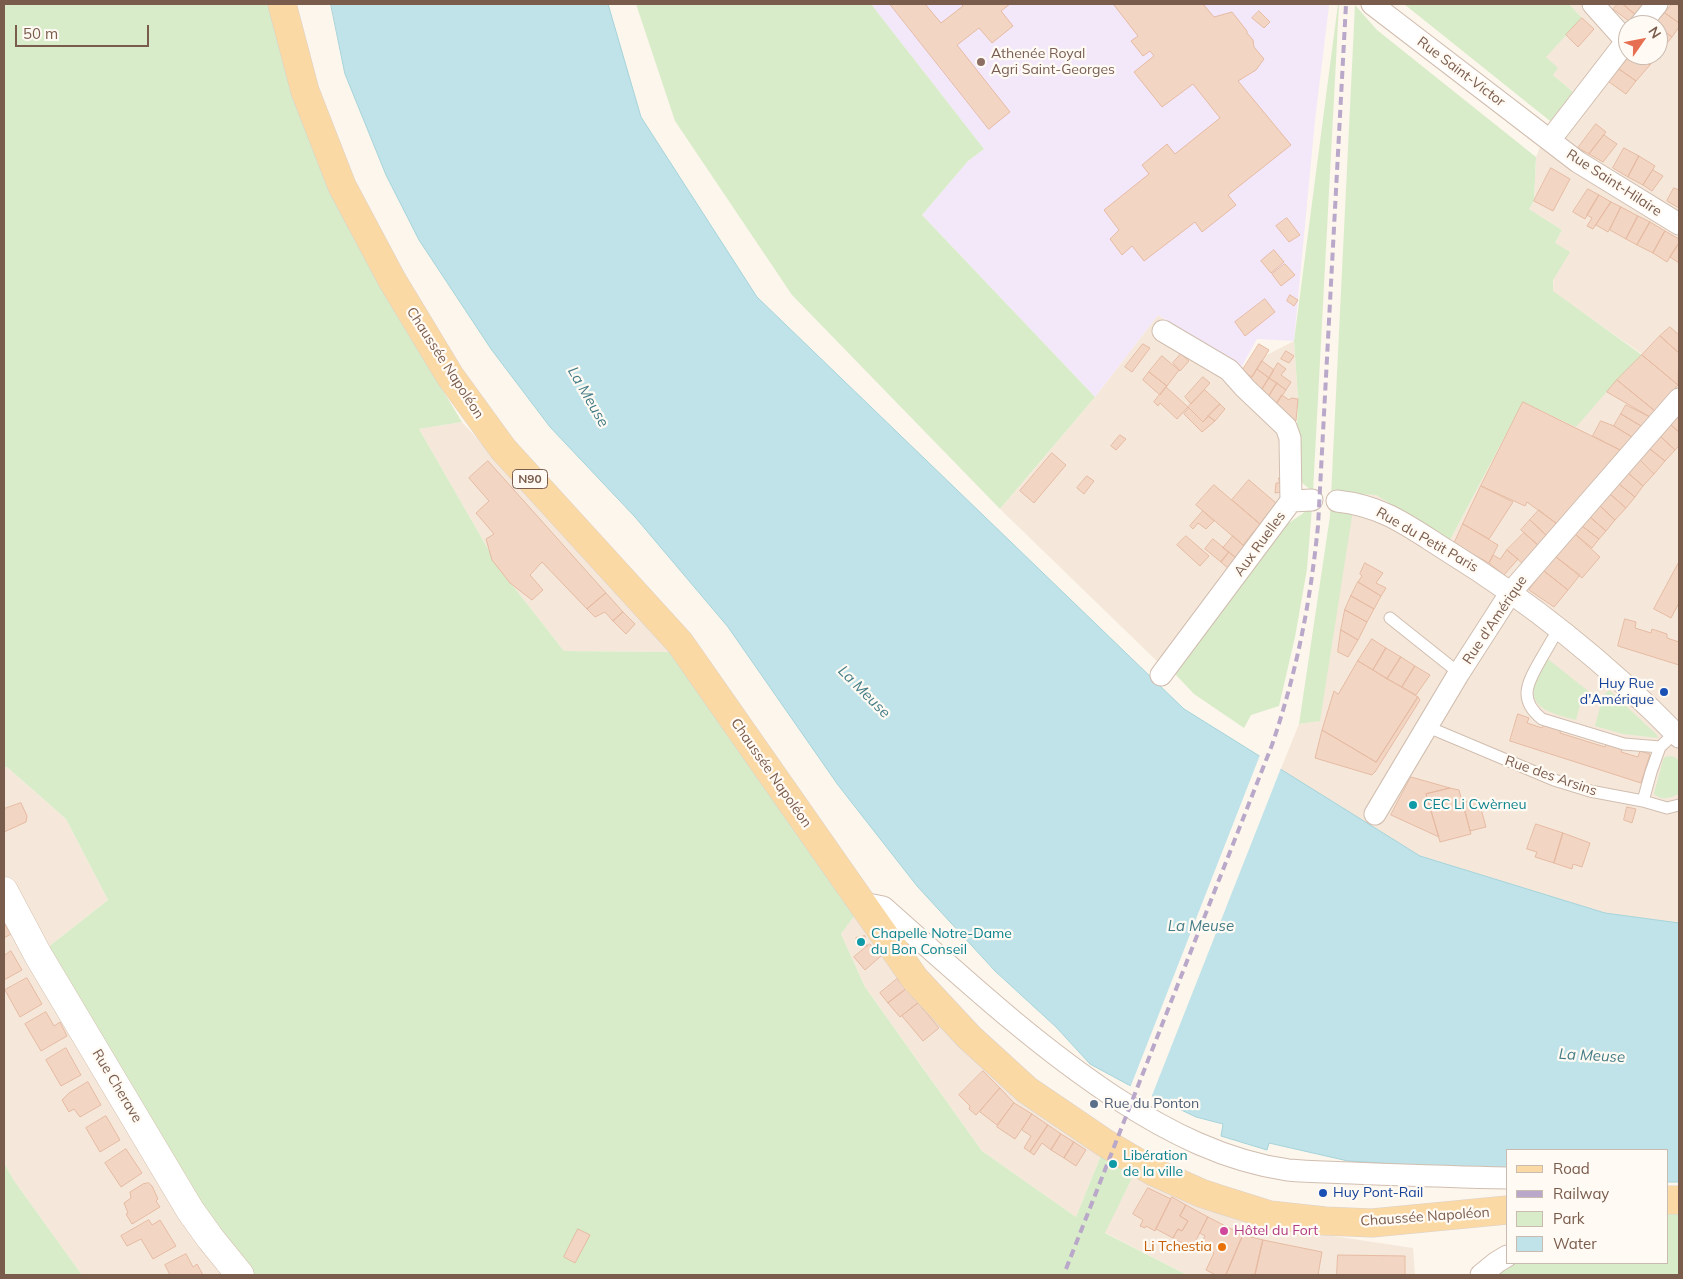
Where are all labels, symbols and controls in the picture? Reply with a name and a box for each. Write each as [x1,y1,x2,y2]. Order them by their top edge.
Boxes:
scale bar [18,15,151,47]
north arrow [1618,15,1668,65]
text: N [1644,23,1665,42]
text: 50 m [23,24,58,43]
street label: Rue Saint-Victor [1414,33,1508,111]
place label: Athenée Royal Agri Saint-Georges [991,46,1115,78]
marker: Athenée Royal Agri Saint-Georges [975,56,987,68]
street label: Rue Saint-Hilaire [1563,146,1665,220]
street label: Chaussée Napoléon [403,304,487,422]
water label: La Meuse [564,364,612,430]
road number: N90 [512,469,548,488]
street label: Rue du Petit Paris [1373,504,1481,576]
street label: Aux Ruelles [1231,508,1289,580]
street label: Rue d'Amérique [1459,573,1531,667]
water label: La Meuse [834,662,894,722]
place label: Huy Rue d'Amérique [1580,676,1654,709]
marker: Huy Rue d'Amérique [1658,686,1670,698]
street label: Chaussée Napoléon [727,715,815,831]
street label: Rue des Arsins [1503,752,1599,800]
place label: CEC Li Cwèrneu [1423,797,1527,813]
marker: CEC Li Cwèrneu [1407,799,1419,811]
water label: La Meuse [1168,917,1234,935]
place label: Chapelle Notre-Dame du Bon Conseil [871,926,1012,959]
marker: Chapelle Notre-Dame du Bon Conseil [855,936,867,948]
water label: La Meuse [1558,1045,1626,1067]
street label: Rue Cherave [88,1046,146,1126]
place label: Rue du Ponton [1104,1096,1199,1112]
marker: Rue du Ponton [1088,1098,1100,1110]
place label: Libération de la ville [1123,1148,1188,1180]
legend [1506,1149,1668,1264]
marker: Libération de la ville [1107,1158,1119,1170]
text: Road [1553,1159,1590,1178]
text: Railway [1553,1184,1609,1203]
place label: Huy Pont-Rail [1333,1185,1423,1201]
marker: Huy Pont-Rail [1317,1187,1329,1199]
street label: Chaussée Napoléon [1360,1204,1490,1230]
text: Park [1553,1209,1585,1228]
place label: Hôtel du Fort [1234,1223,1318,1239]
marker: Hôtel du Fort [1218,1225,1230,1237]
text: Water [1553,1234,1597,1253]
place label: Li Tchestia [1144,1239,1212,1255]
marker: Li Tchestia [1216,1241,1228,1253]

